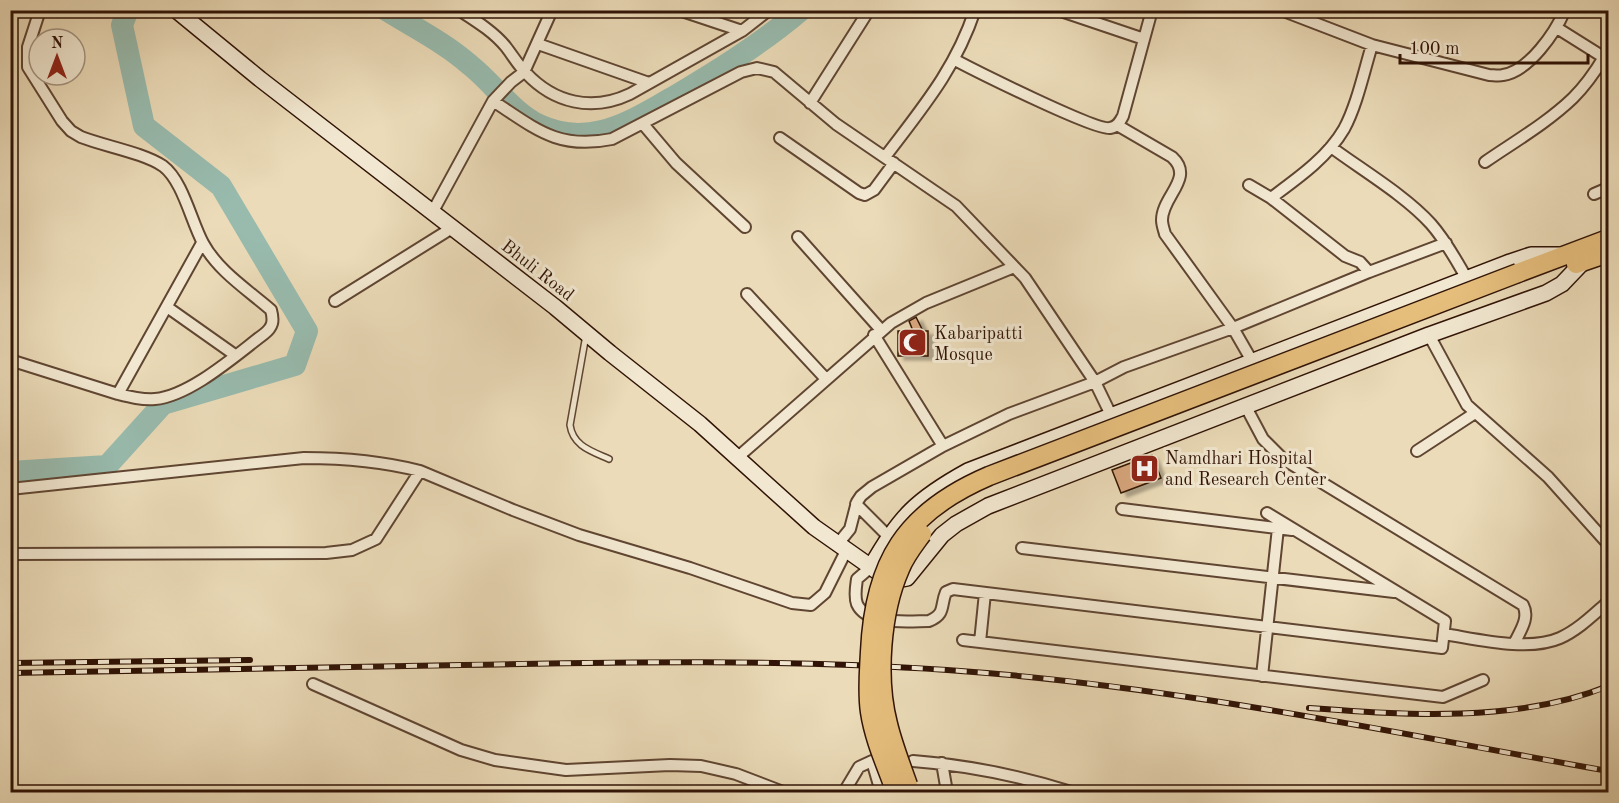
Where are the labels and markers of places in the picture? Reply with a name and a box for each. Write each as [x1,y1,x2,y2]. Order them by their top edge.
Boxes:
place label: Kabaripatti Mosque [934,325,1023,364]
mosque icon: Kabaripatti Mosque [897,327,929,359]
place label: Namdhari Hospital and Research Center [1165,450,1327,489]
hospital icon: Namdhari Hospital and Research Center [1128,452,1160,484]

